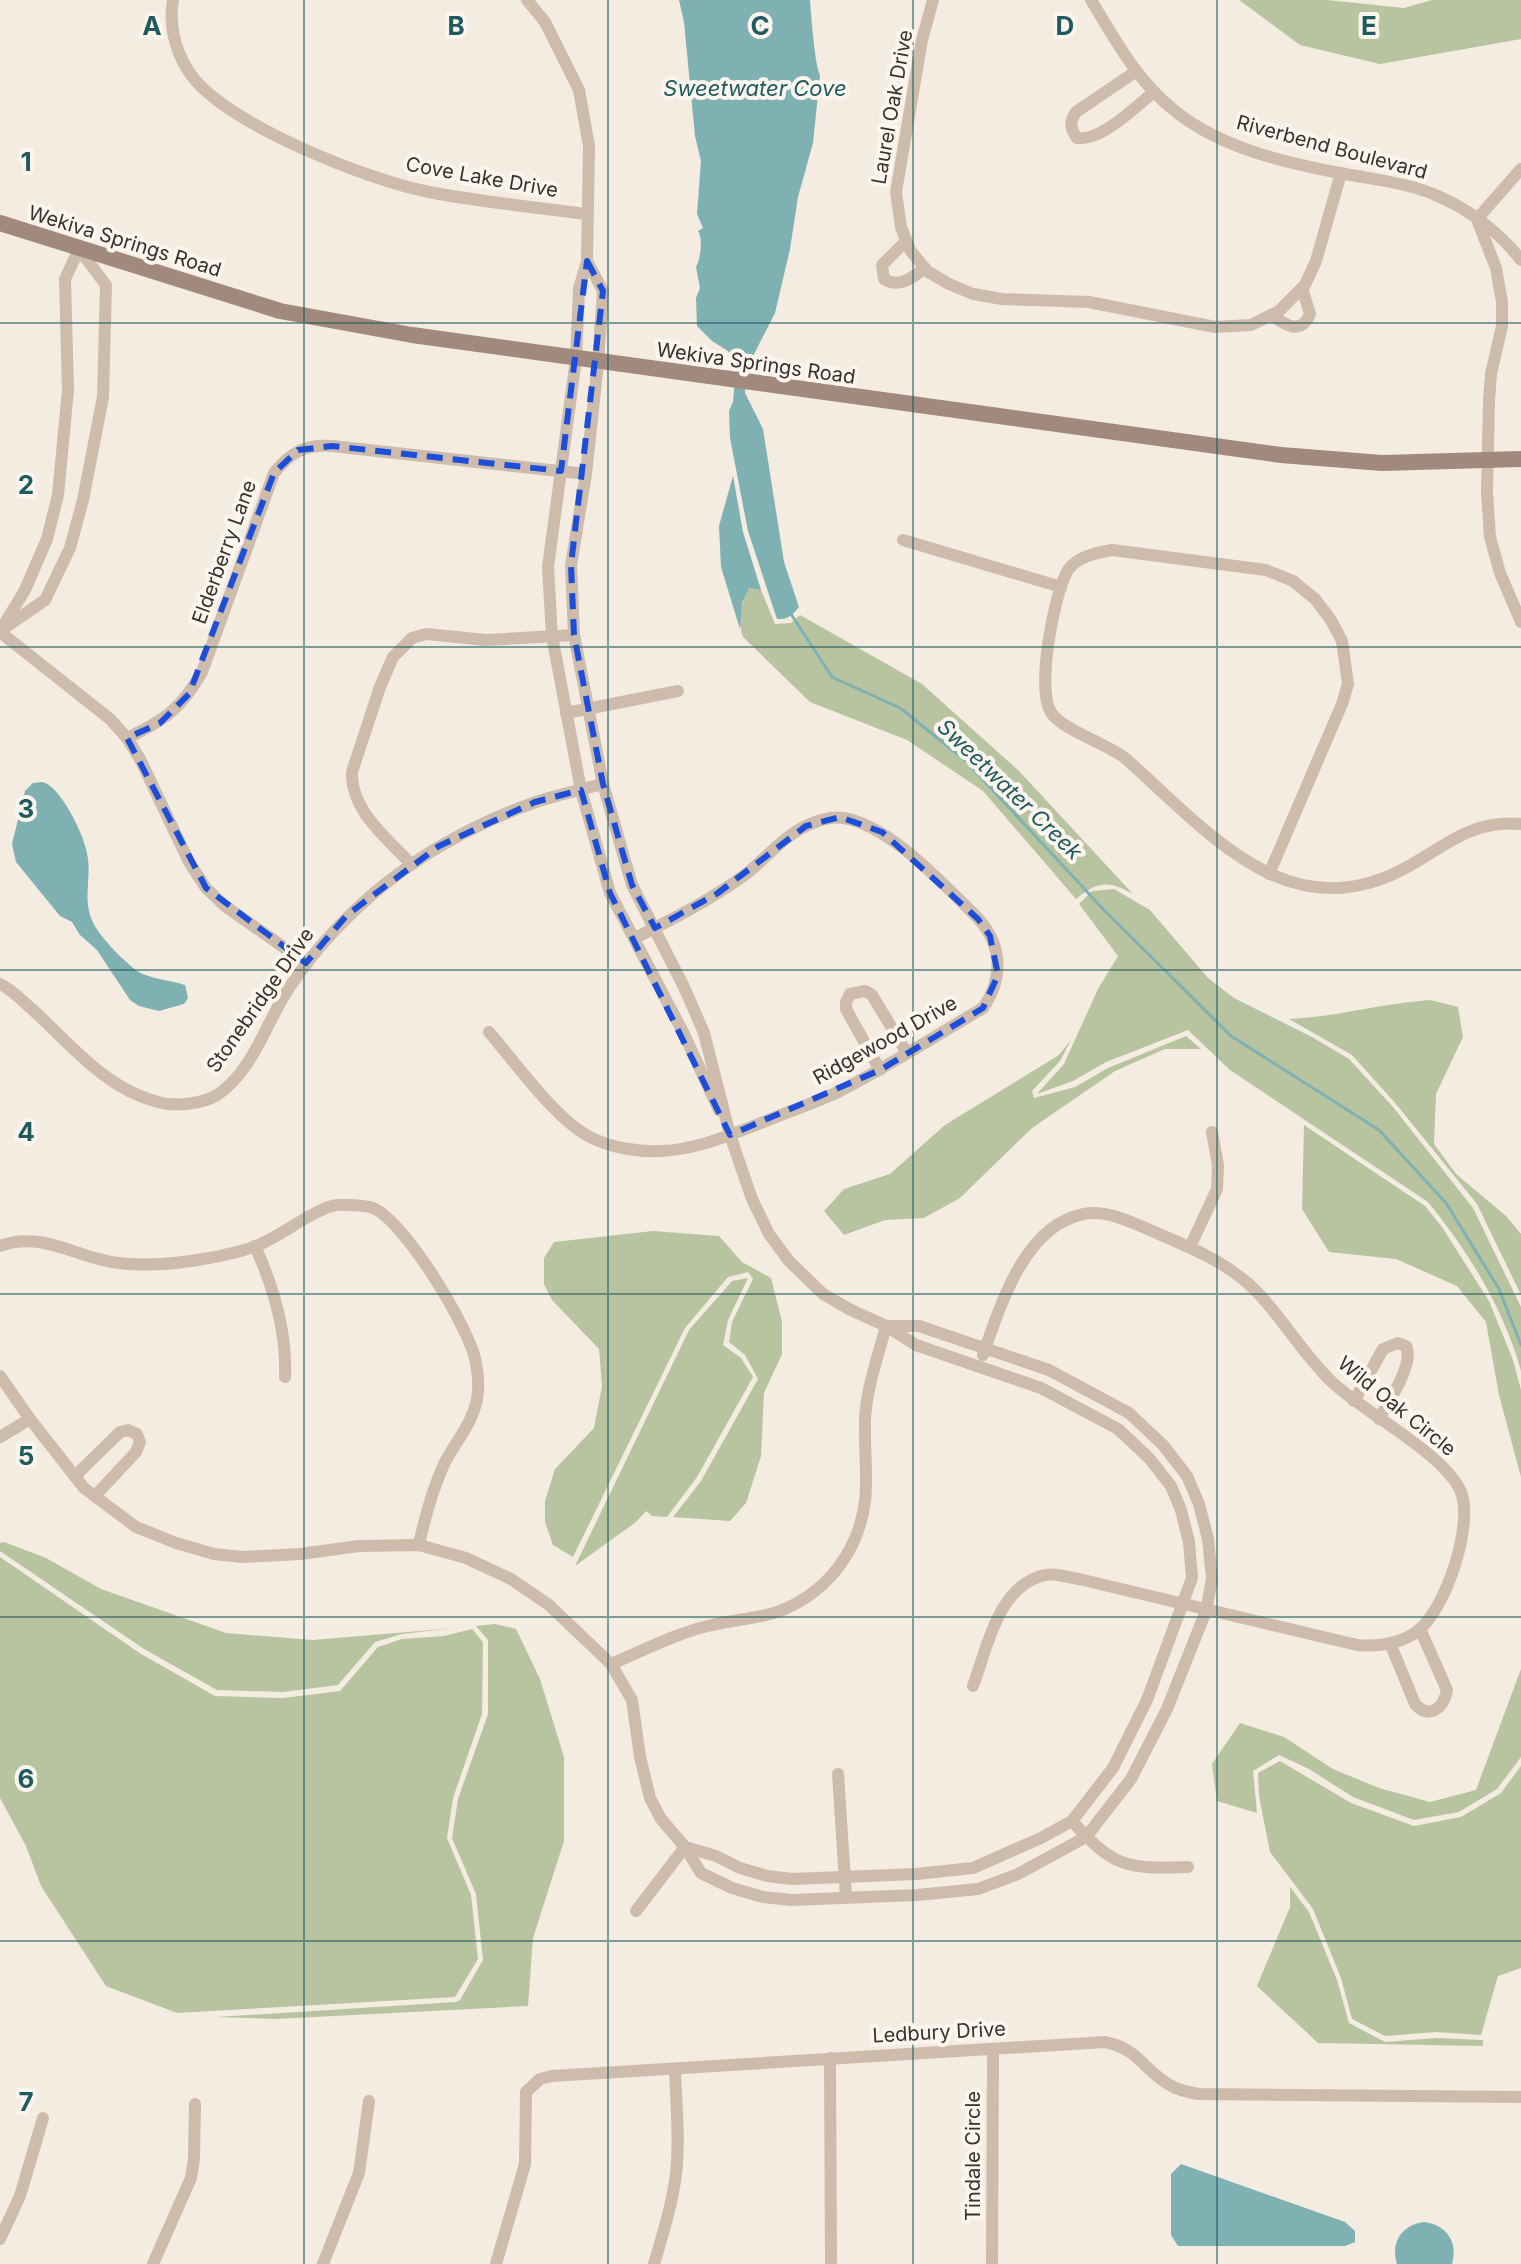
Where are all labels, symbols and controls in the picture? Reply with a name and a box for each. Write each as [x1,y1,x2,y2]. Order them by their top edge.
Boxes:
text: A [142,10,162,41]
text: B [447,10,465,41]
text: C [750,10,770,41]
text: D [1056,10,1074,41]
text: E [1361,10,1377,41]
street label: Laurel Oak Drive [867,28,917,186]
water label: Sweetwater Cove [663,75,847,101]
street label: Riverbend Boulevard [1234,110,1430,184]
text: 1 [20,146,32,177]
street label: Cove Lake Drive [404,152,560,202]
street label: Wekiva Springs Road [26,200,224,282]
street label: Wekiva Springs Road [655,337,857,389]
text: 2 [18,469,34,500]
street label: Elderberry Lane [187,477,261,627]
water label: Sweetwater Creek [932,713,1088,865]
text: 3 [18,793,34,824]
street label: Stonebridge Drive [201,923,319,1077]
street label: Ridgewood Drive [809,990,961,1090]
text: 4 [17,1116,35,1147]
street label: Wild Oak Circle [1333,1351,1461,1461]
text: 5 [18,1440,34,1471]
text: 6 [18,1763,34,1794]
street label: Ledbury Drive [872,2017,1006,2047]
text: 7 [18,2086,34,2117]
street label: Tindale Circle [961,2091,985,2221]

